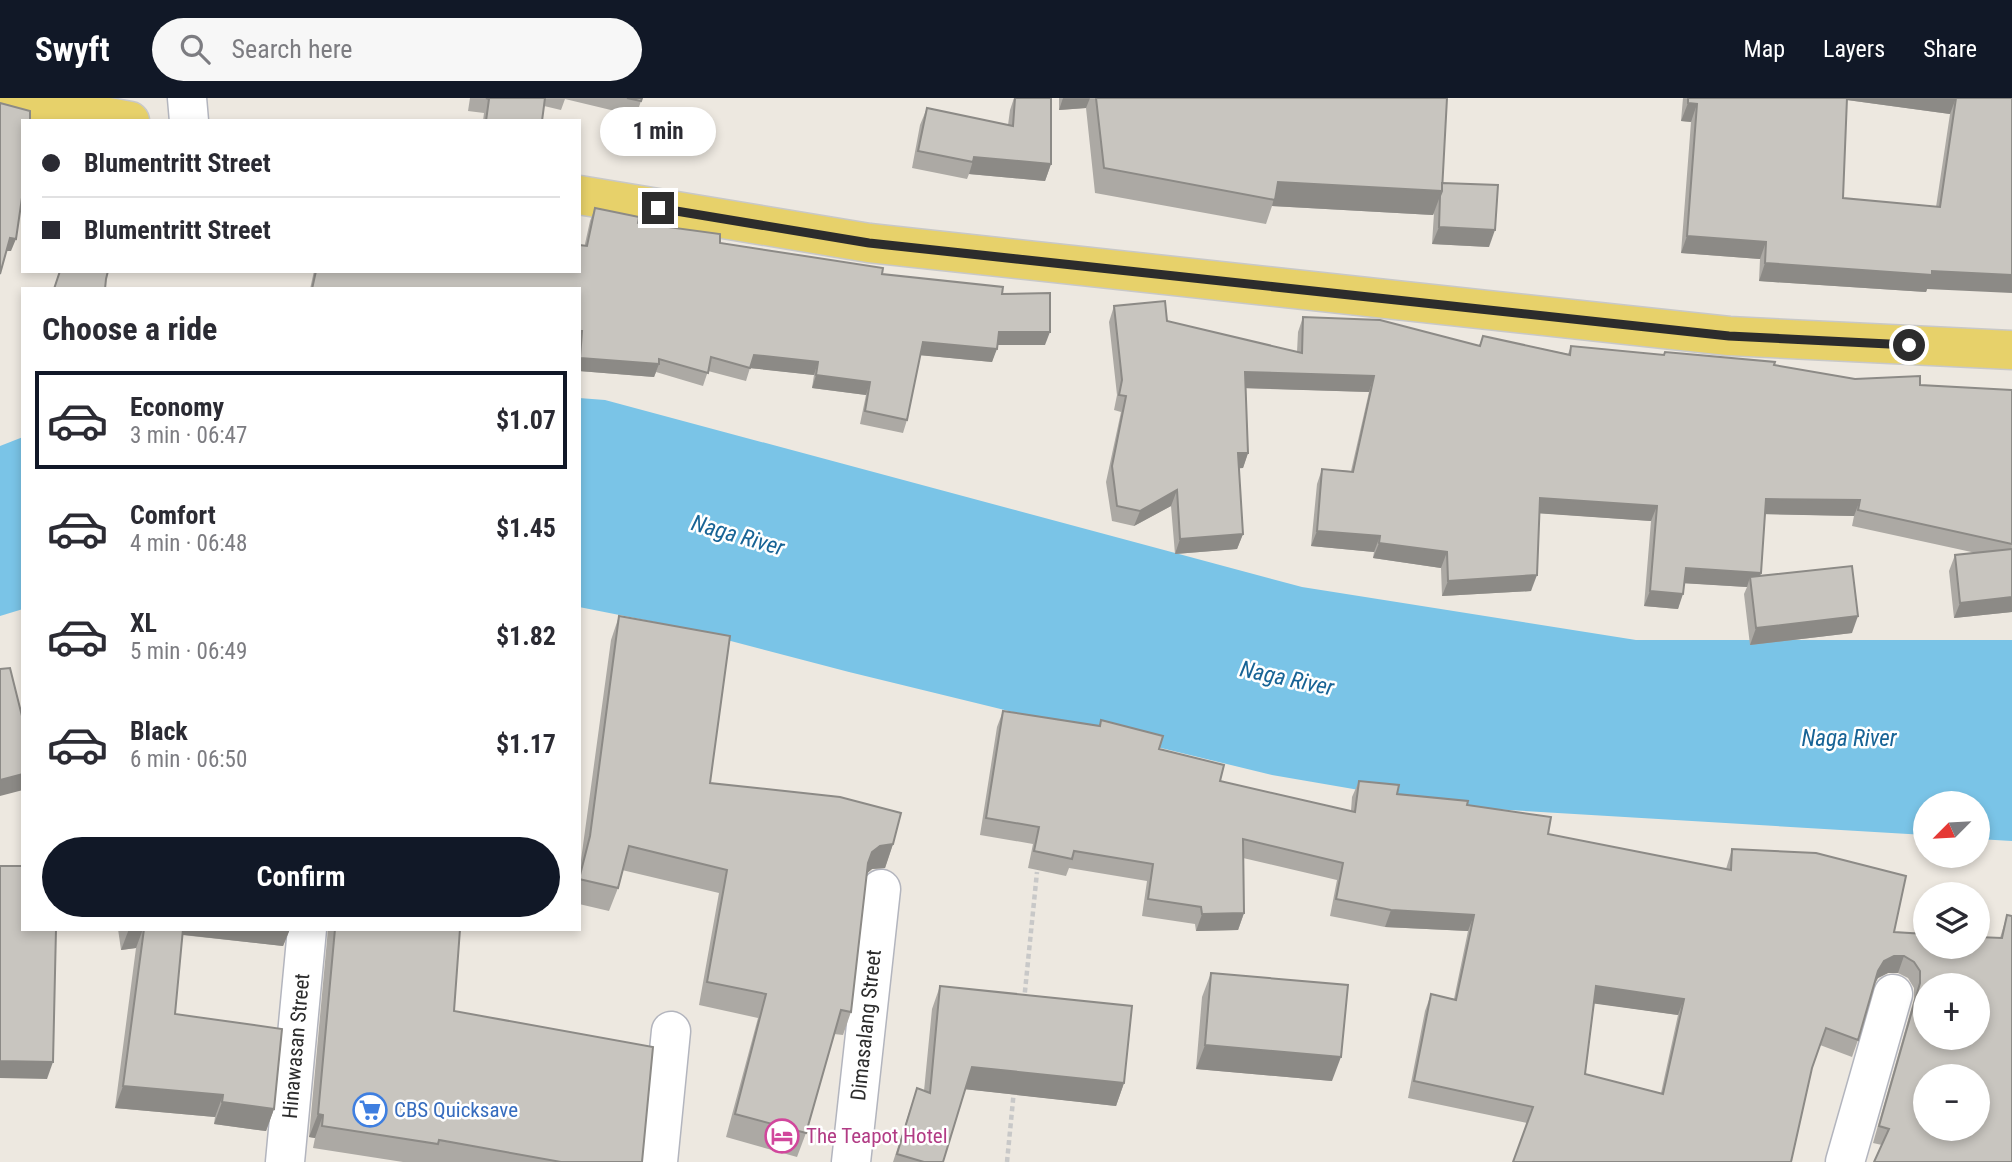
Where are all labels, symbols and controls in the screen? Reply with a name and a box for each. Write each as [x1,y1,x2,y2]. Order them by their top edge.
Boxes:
search box [152,18,642,81]
text: Swyft [35,30,110,69]
icon: search [176,30,214,68]
text: Search here [232,34,353,64]
text: Map [1744,35,1785,63]
text: Layers [1823,35,1885,63]
text: Share [1923,35,1977,63]
callout: 1 min [600,106,716,155]
text: 1 min [632,118,684,145]
text: Blumentritt Street [84,148,271,178]
route end [642,192,674,224]
text: Blumentritt Street [84,215,271,245]
text: Choose a ride [42,310,217,348]
route start [1893,329,1925,361]
icon: car [46,389,109,452]
text: Economy [130,392,224,422]
text: $1.07 [496,405,556,435]
text: 3 min · 06:47 [130,422,247,449]
icon: car [46,497,109,560]
text: Comfort [130,500,216,530]
water label: Naga River [688,509,788,562]
text: $1.45 [496,513,556,543]
text: 4 min · 06:48 [130,530,247,557]
icon: car [46,605,109,668]
text: XL [130,608,157,638]
text: $1.82 [496,621,556,651]
text: 5 min · 06:49 [130,638,247,665]
water label: Naga River [1238,655,1337,702]
icon: car [46,713,109,776]
text: Black [130,716,188,746]
water label: Naga River [1801,725,1898,752]
text: $1.17 [496,729,556,759]
text: 6 min · 06:50 [130,746,247,773]
north arrow [1913,791,1990,868]
map controls [1913,791,1990,1141]
button: Confirm [42,837,560,917]
button: layers [1913,882,1990,959]
street label: Dimasalang Street [846,948,886,1102]
street label: Hinawasan Street [278,972,314,1120]
button: + [1913,973,1990,1050]
button: − [1913,1064,1990,1141]
supermarket icon: CBS Quicksave [351,1091,389,1129]
place label: CBS Quicksave [394,1098,518,1122]
hotel icon: The Teapot Hotel [763,1117,801,1155]
place label: The Teapot Hotel [806,1124,948,1148]

